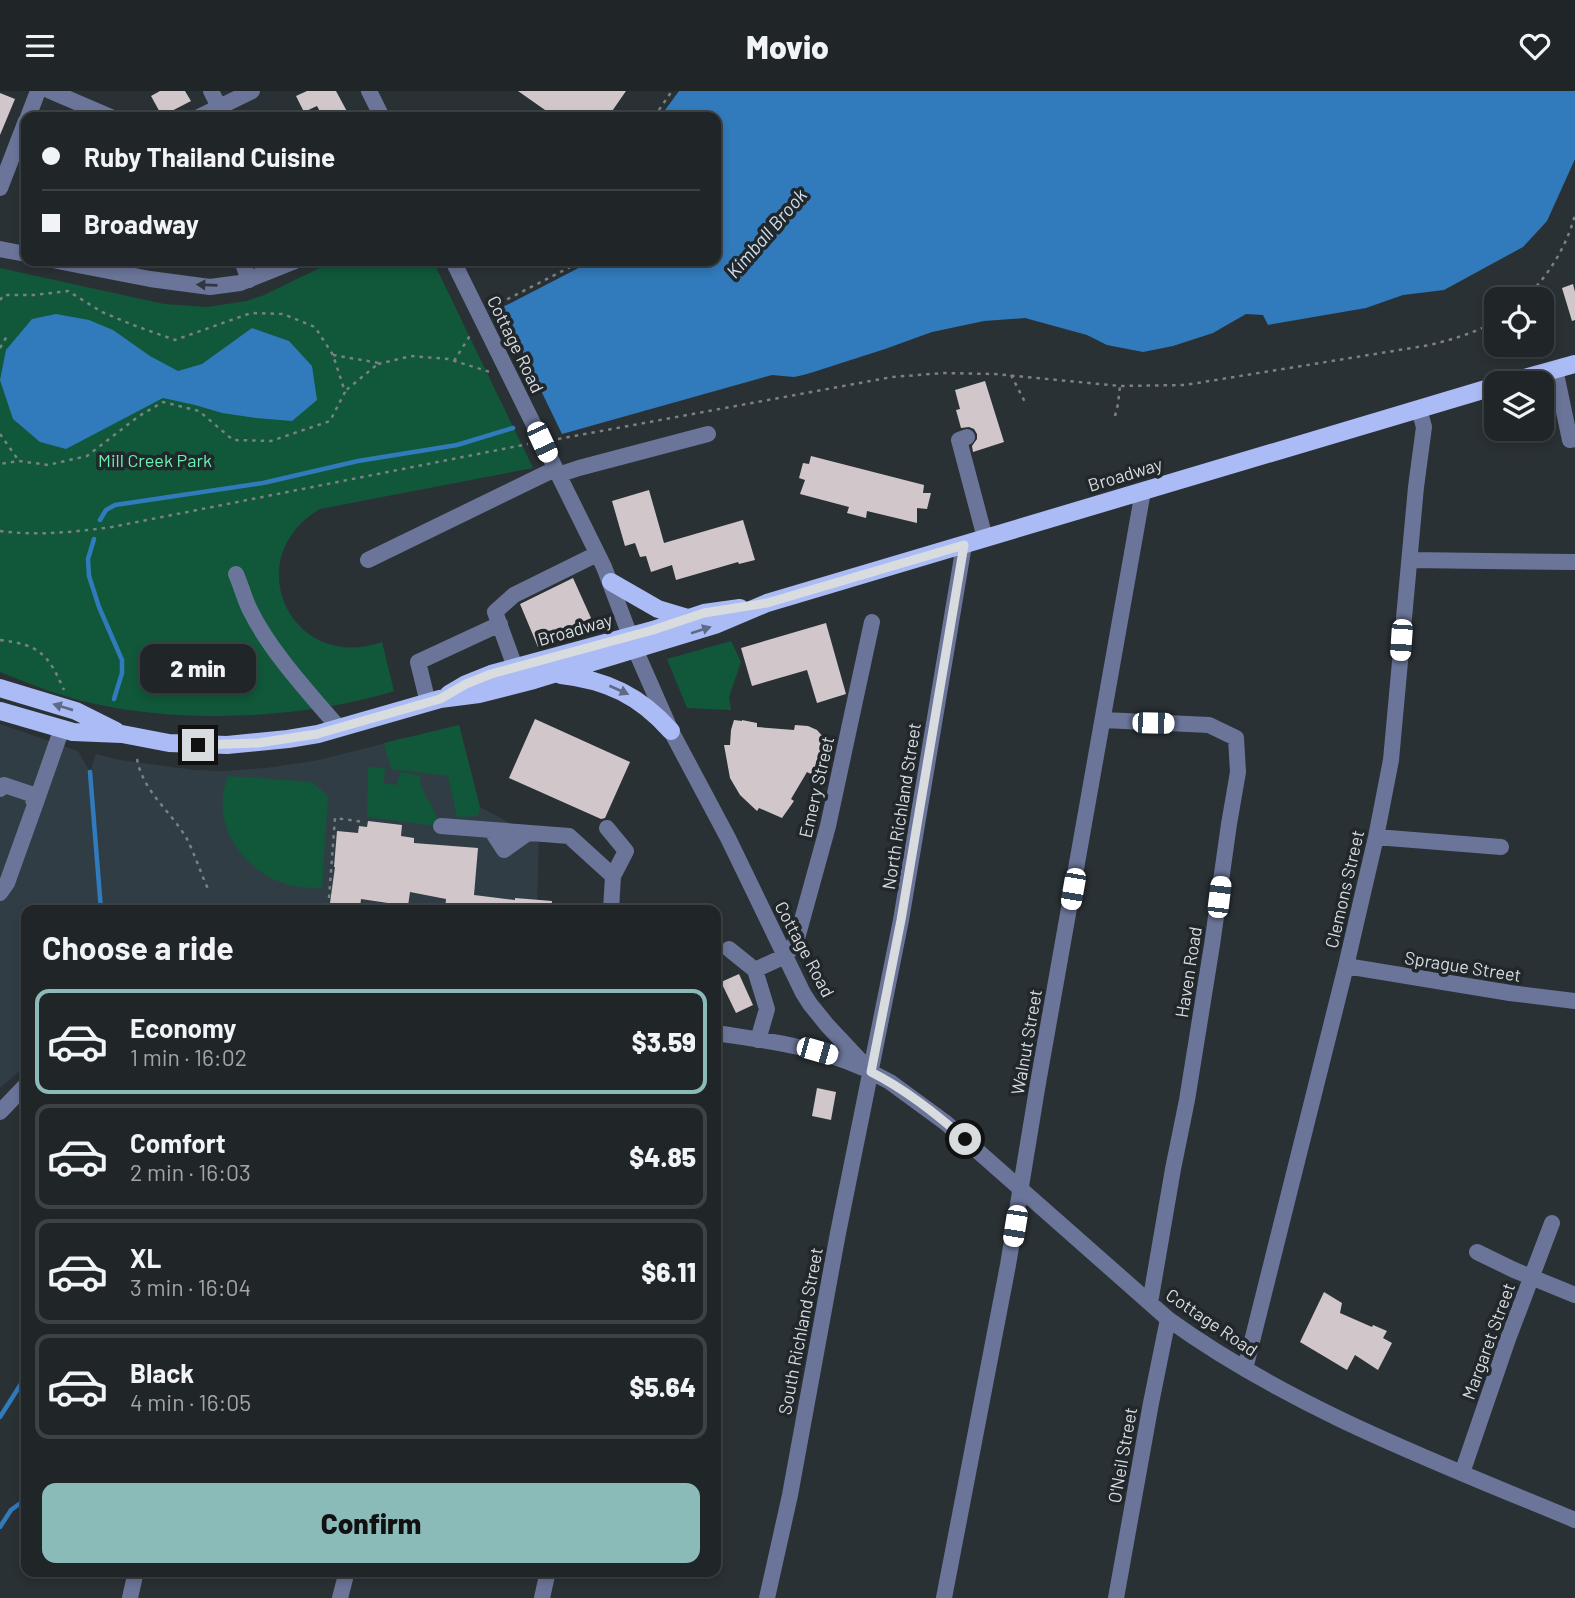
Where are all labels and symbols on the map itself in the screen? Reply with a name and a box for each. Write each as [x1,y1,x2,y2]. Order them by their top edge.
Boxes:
water label: Kimball Brook [721,183,812,282]
one-way arrow [195,280,217,291]
street label: Cottage Road [483,292,549,396]
car [524,419,561,465]
park label: Mill Creek Park [98,449,212,471]
street label: Broadway [1085,452,1165,496]
street label: Broadway [535,608,615,650]
car [1390,618,1413,662]
one-way arrow [691,624,712,635]
callout: 2 min [140,643,256,693]
one-way arrow [608,685,629,696]
one-way arrow [52,702,73,712]
car [1132,712,1175,734]
street label: North Richland Street [877,721,925,891]
route end [182,729,214,761]
street label: Emery Street [794,734,838,840]
street label: Clemons Street [1320,828,1368,950]
car [1060,866,1087,912]
car [1207,875,1232,919]
street label: Cottage Road [771,897,839,1001]
street label: Haven Road [1170,925,1206,1019]
street label: Sprague Street [1403,946,1523,986]
street label: Walnut Street [1006,987,1046,1097]
car [794,1035,841,1067]
route start [949,1123,981,1155]
car [1002,1204,1029,1248]
street label: South Richland Street [773,1245,827,1417]
street label: Margaret Street [1457,1280,1519,1402]
street label: Cottage Road [1162,1283,1262,1361]
street label: O'Neil Street [1103,1405,1141,1505]

